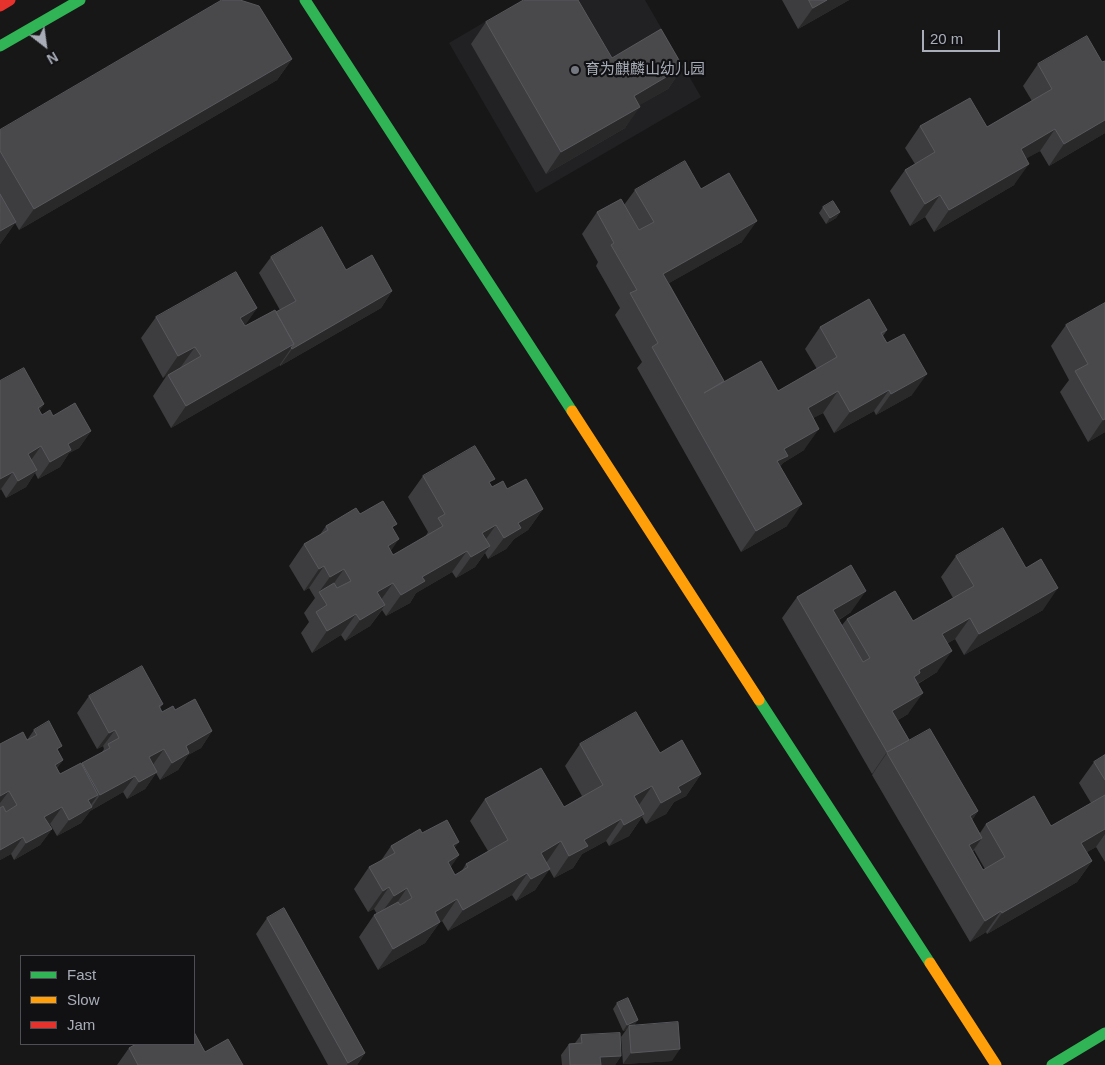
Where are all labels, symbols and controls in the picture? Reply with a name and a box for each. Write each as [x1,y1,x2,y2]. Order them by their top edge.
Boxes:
north arrow [20,20,70,70]
scale bar [925,20,1002,52]
text: 20 m [930,30,963,47]
text: N [44,49,61,67]
place label: 育为麒麟山幼儿园 [585,61,705,79]
marker: 育为麒麟山幼儿园 [569,64,581,76]
legend [20,955,195,1045]
text: Fast [67,966,96,983]
text: Slow [67,991,100,1008]
text: Jam [67,1016,95,1033]

